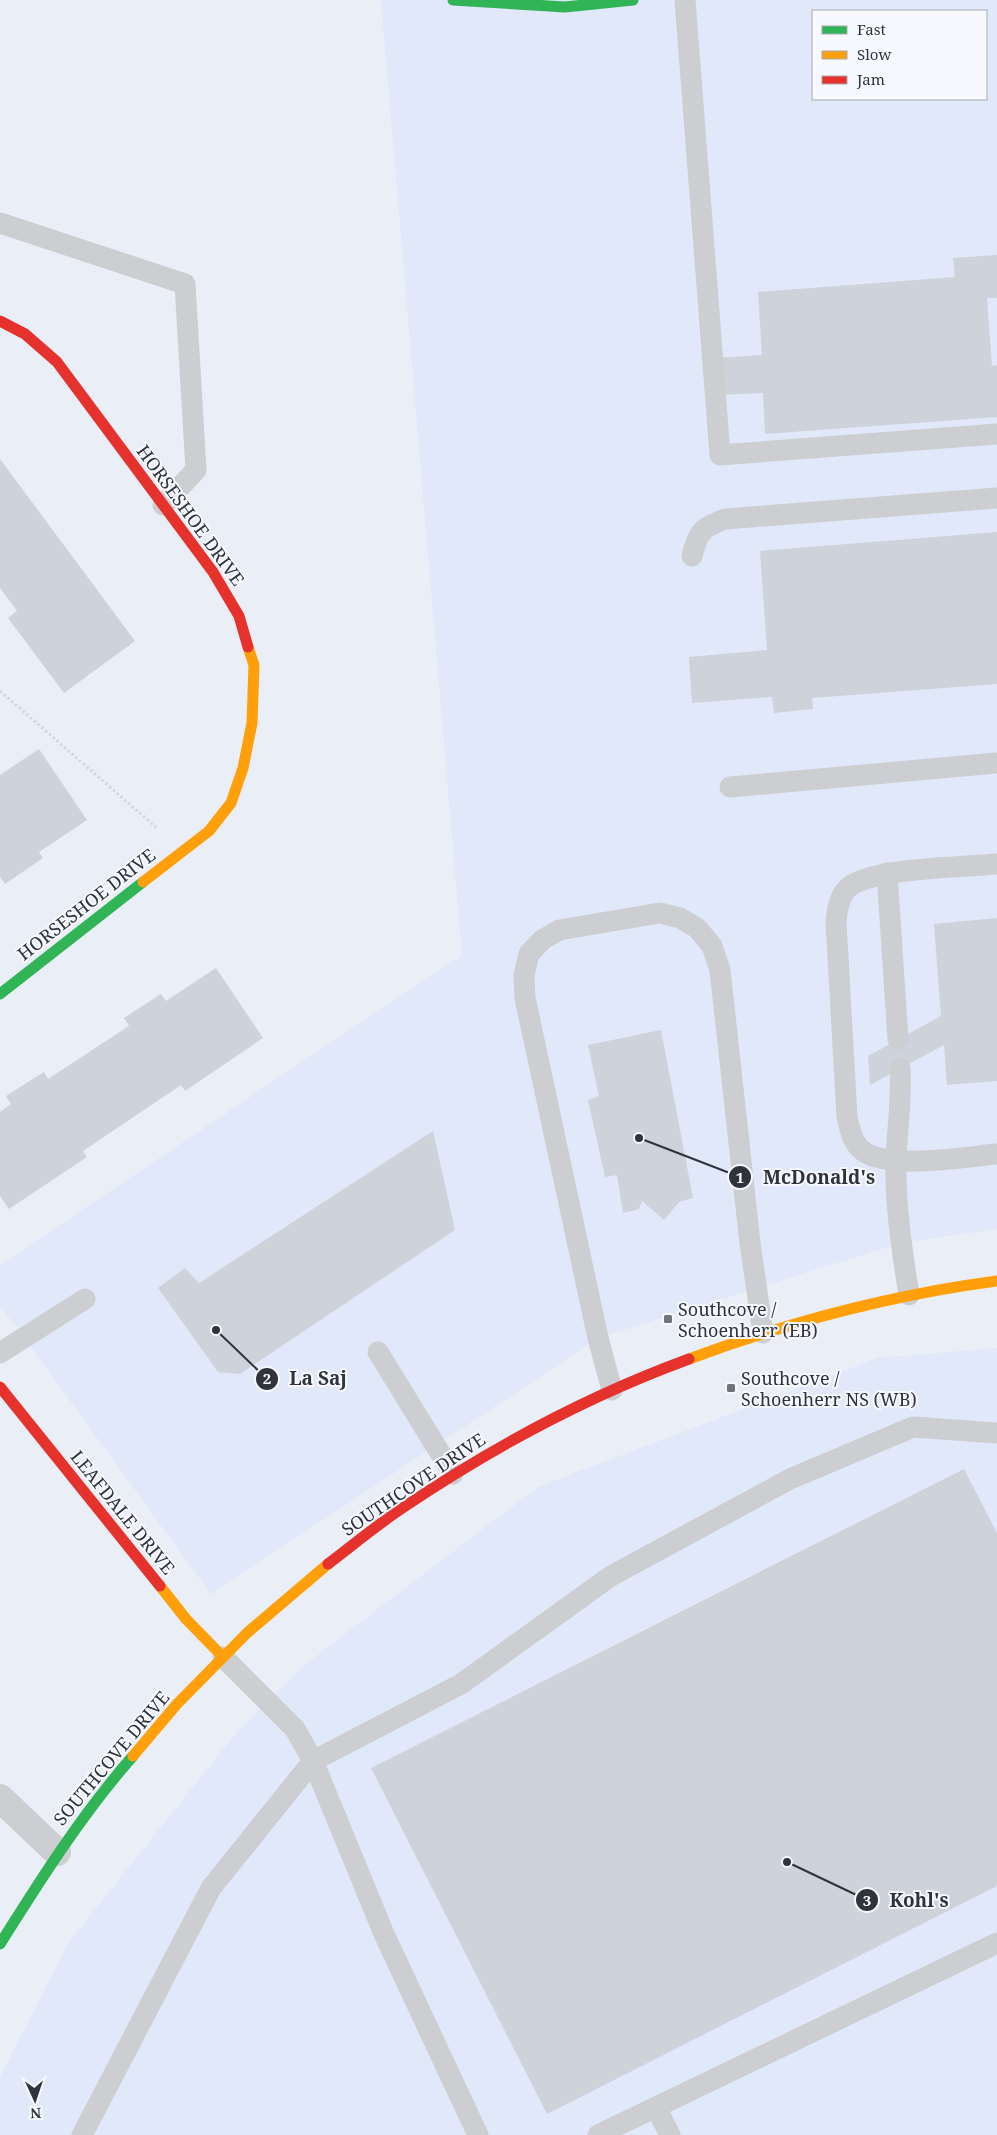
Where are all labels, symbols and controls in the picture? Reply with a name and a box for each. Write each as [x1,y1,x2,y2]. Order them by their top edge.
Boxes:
legend [812,10,987,100]
text: Fast [857,19,886,39]
text: Slow [857,44,891,64]
text: Jam [856,69,885,89]
street label: HORSESHOE DRIVE [132,440,250,590]
street label: HORSESHOE DRIVE [12,843,160,965]
callout: McDonald's [728,1160,885,1194]
text: McDonald's [763,1164,875,1190]
text: 1 [736,1167,744,1187]
place label: Southcove / Schoenherr (EB) [678,1297,818,1342]
marker: Southcove / Schoenherr (EB) [662,1313,674,1325]
callout: La Saj [254,1362,357,1396]
text: La Saj [289,1365,347,1391]
place label: Southcove / Schoenherr NS (WB) [741,1366,917,1411]
text: 2 [263,1368,271,1388]
marker: Southcove / Schoenherr NS (WB) [725,1382,737,1394]
street label: SOUTHCOVE DRIVE [337,1427,489,1541]
street label: LEAFDALE DRIVE [65,1445,181,1579]
street label: SOUTHCOVE DRIVE [48,1686,174,1830]
callout: Kohl's [855,1883,959,1917]
text: Kohl's [889,1887,949,1913]
text: 3 [863,1890,871,1910]
north arrow [10,2075,60,2125]
text: N [30,2104,42,2123]

